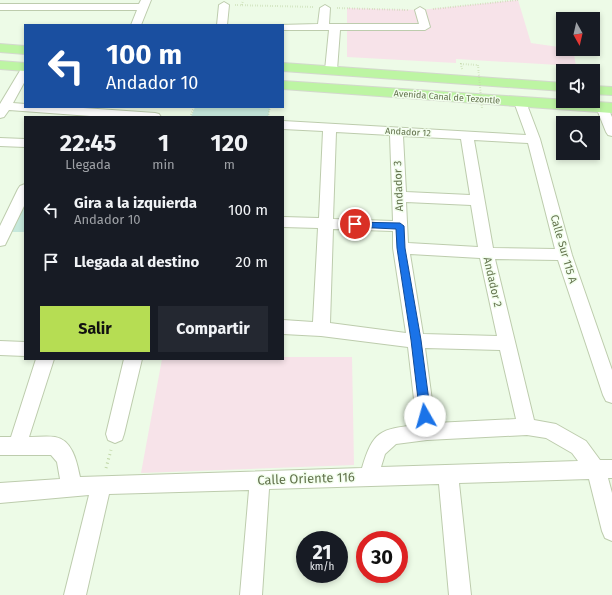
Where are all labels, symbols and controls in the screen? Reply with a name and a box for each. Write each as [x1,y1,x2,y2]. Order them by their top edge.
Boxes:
north arrow [556,12,600,56]
map controls [556,12,600,160]
text: 100 m [106,38,182,71]
icon: left [40,40,92,92]
button: sound [556,64,600,108]
text: Andador 10 [106,72,198,94]
street label: Avenida Canal de Tezontle [393,88,501,106]
button: search [556,116,600,160]
street label: Andador 12 [385,126,431,138]
text: 22:45 [60,129,116,157]
text: 1 [158,129,169,157]
text: 120 [211,129,248,157]
text: Llegada [65,157,111,172]
text: min [152,157,175,172]
text: m [224,157,235,172]
street label: Andador 3 [391,160,406,212]
text: Gira a la izquierda [74,194,197,212]
icon: left [40,199,62,221]
text: 100 m [228,201,268,219]
pin [338,207,372,241]
text: Andador 10 [74,212,141,227]
icon: arrive [344,213,366,235]
street label: Calle Sur 115 A [548,213,580,286]
icon: arrive [40,251,62,273]
text: Llegada al destino [74,253,199,271]
text: 20 m [235,253,268,271]
street label: Andador 2 [480,256,505,308]
button: Salir [40,306,150,352]
button: Compartir [158,306,268,352]
position arrow [404,395,446,437]
street label: Calle Oriente 116 [257,469,355,488]
speed limit sign: 30 [356,531,408,583]
text: 21 [312,540,332,564]
text: km/h [310,561,334,573]

